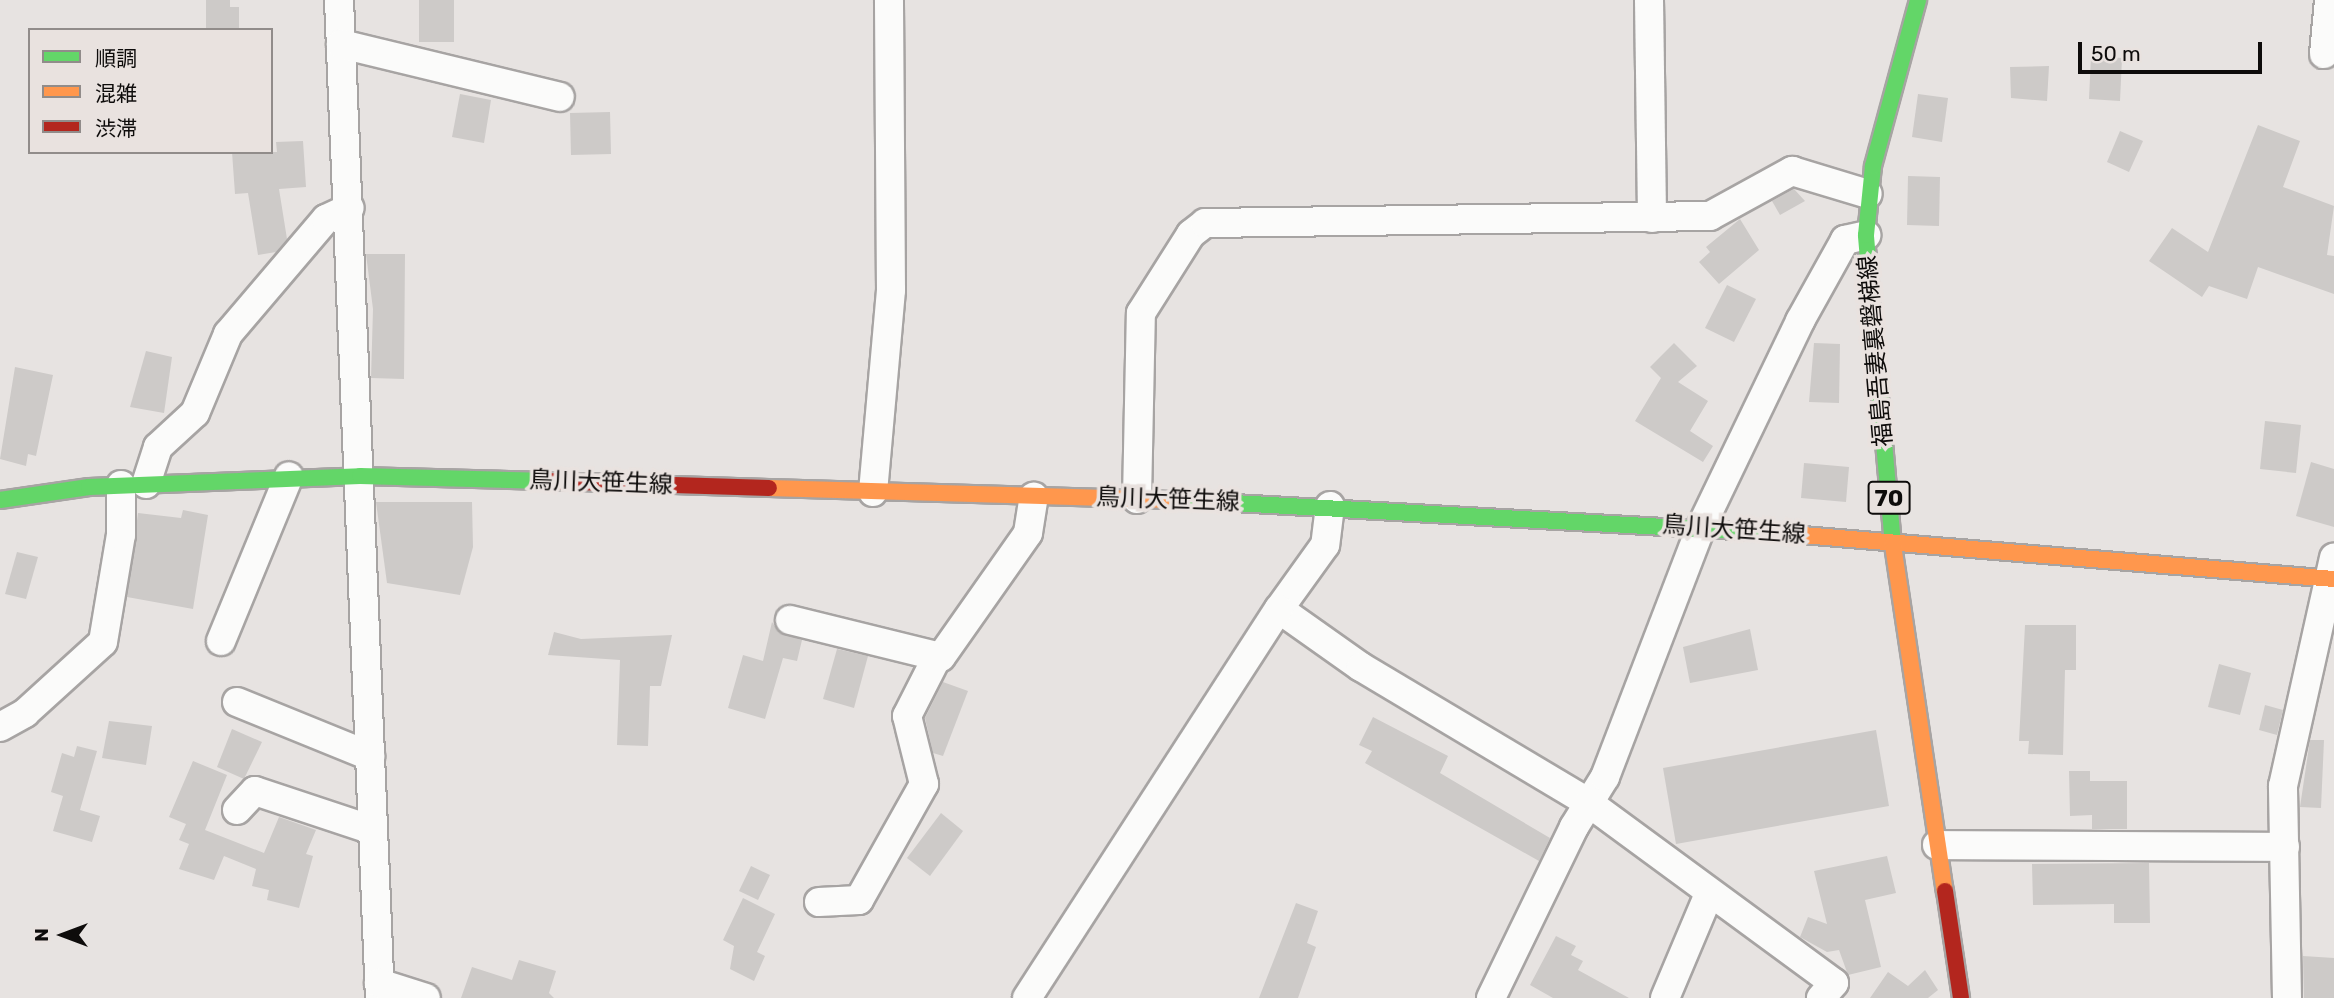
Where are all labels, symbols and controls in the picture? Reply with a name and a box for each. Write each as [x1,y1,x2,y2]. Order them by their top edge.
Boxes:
legend [28,28,273,154]
scale bar [2082,28,2266,72]
text: 50 m [2091,41,2141,66]
text: 順調 [95,46,137,71]
text: 混雑 [95,81,137,106]
text: 渋滞 [95,116,137,141]
street label: 福島吾妻裏磐梯線 [1853,254,1899,448]
street label: 鳥川大笹生線 [529,466,673,500]
road number: 70 [1866,478,1912,518]
street label: 鳥川大笹生線 [1096,483,1240,517]
street label: 鳥川大笹生線 [1661,511,1807,549]
north arrow [28,900,98,970]
text: N [30,928,53,942]

